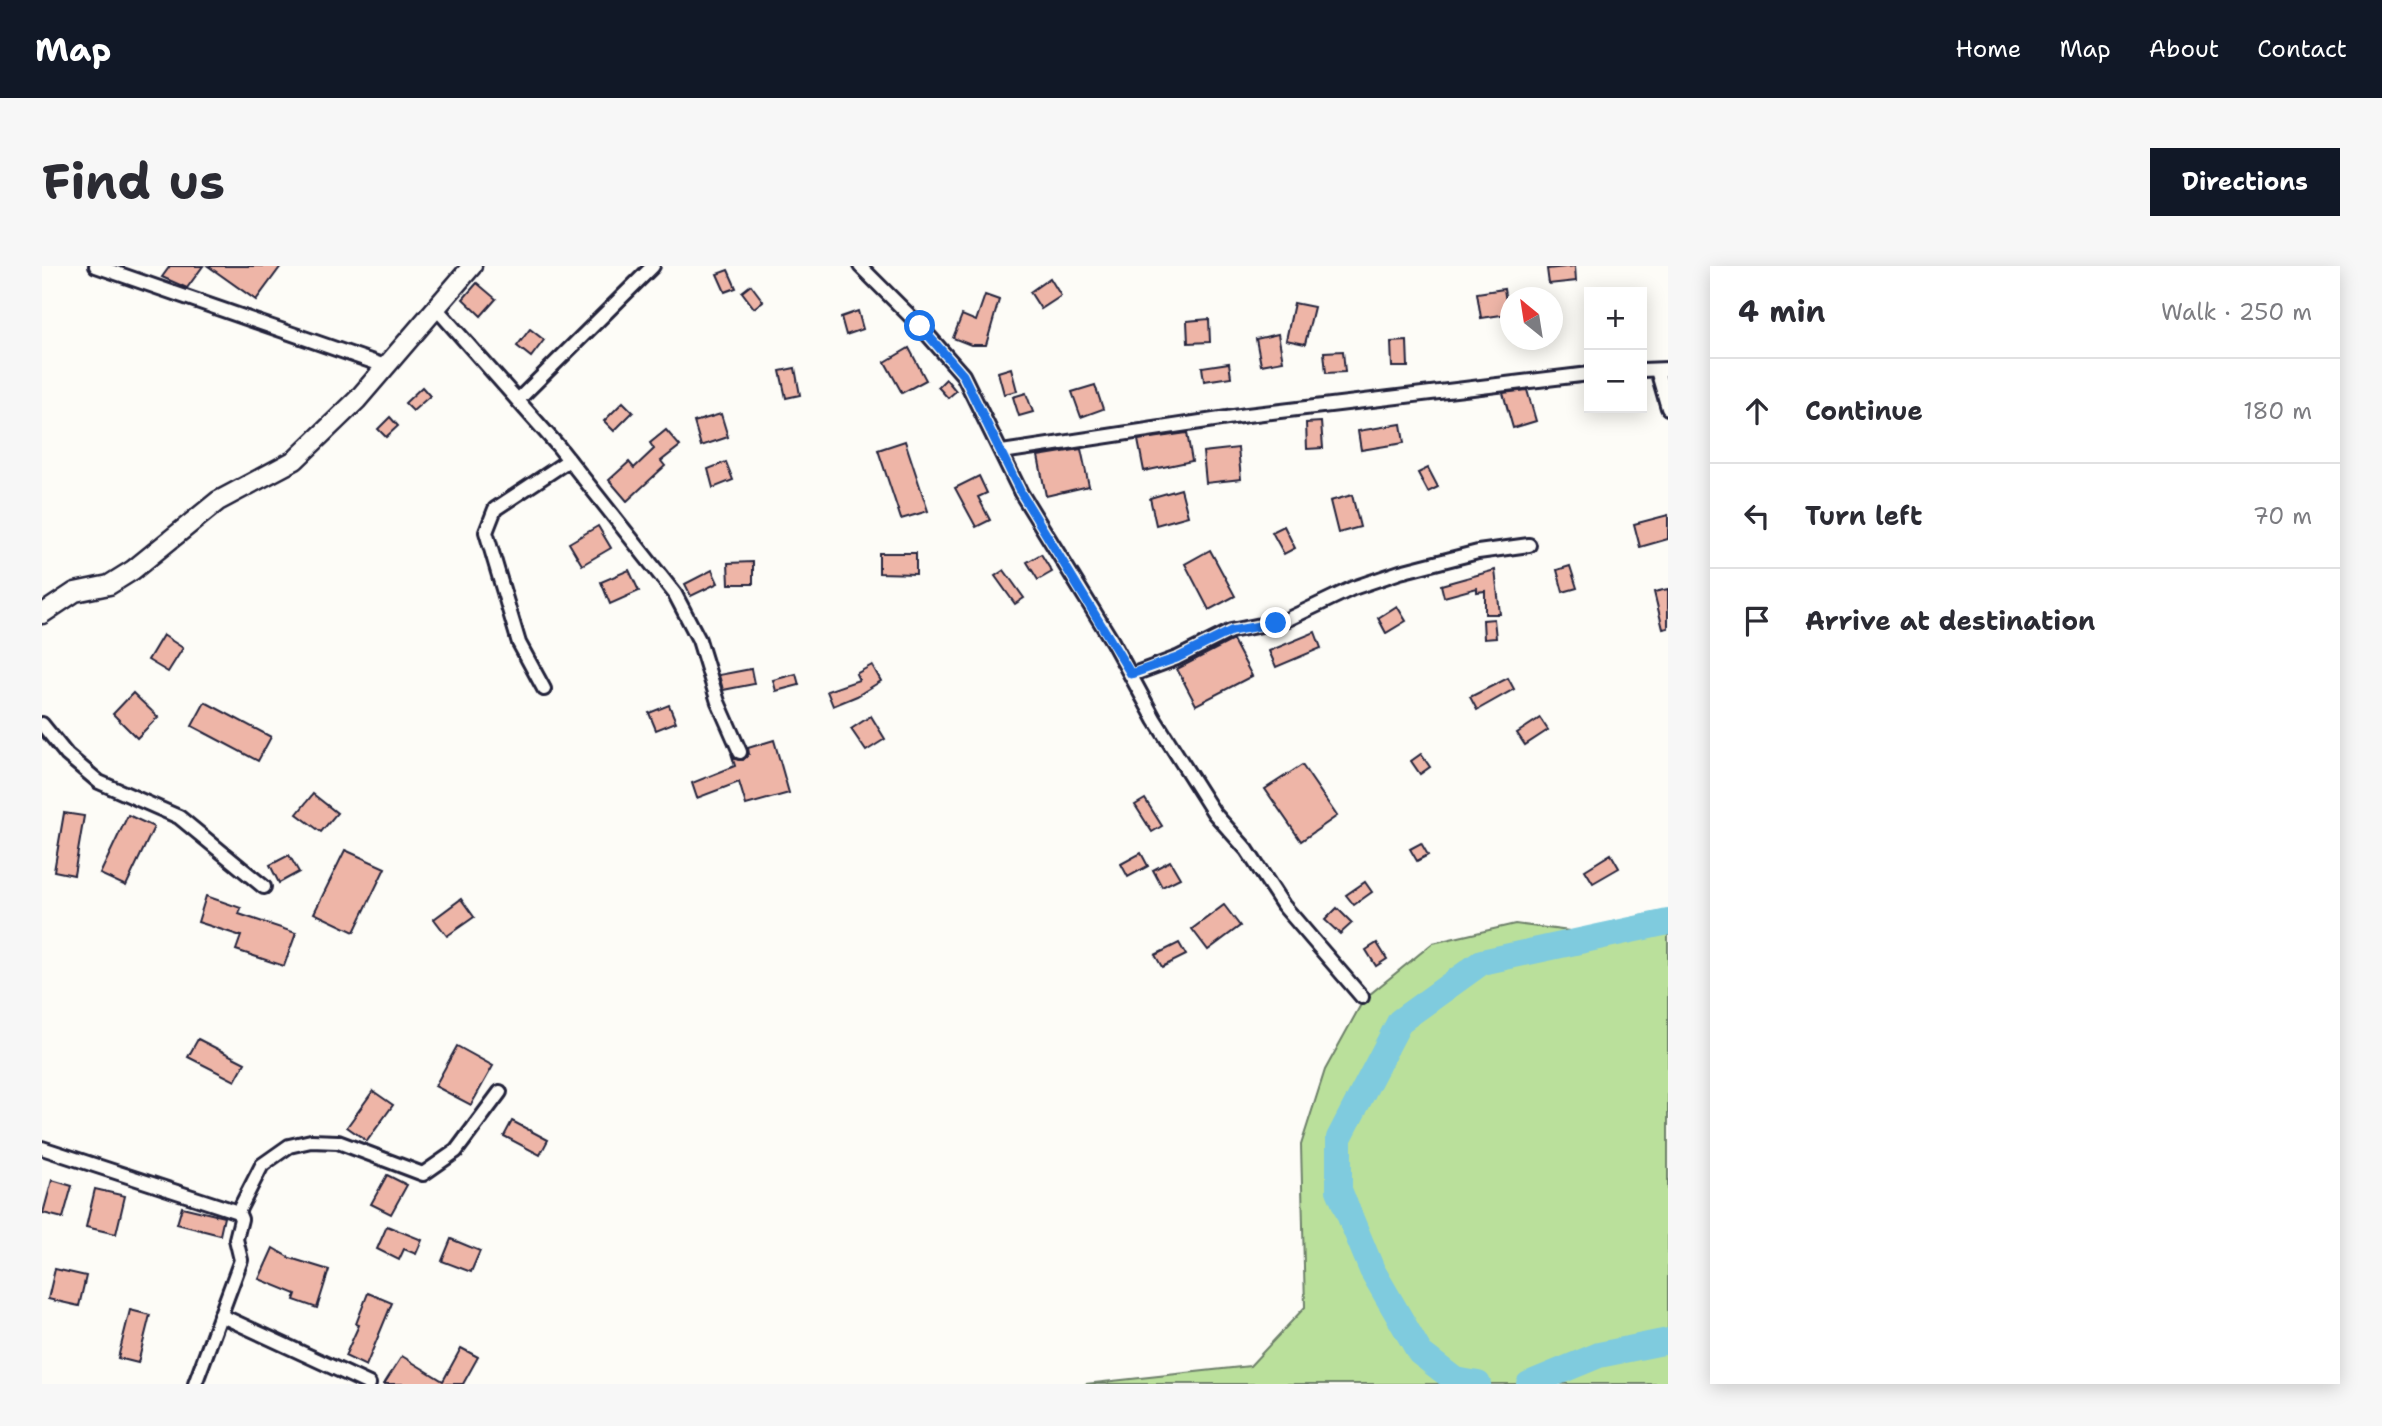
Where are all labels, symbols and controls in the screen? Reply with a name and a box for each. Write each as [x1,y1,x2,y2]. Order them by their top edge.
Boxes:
text: Map [35,27,111,72]
text: Home [1955,33,2021,65]
text: Map [2059,33,2111,65]
text: About [2149,33,2219,65]
text: Contact [2257,33,2347,65]
button: Directions [2150,148,2340,216]
text: Find us [42,149,225,215]
north arrow [1500,287,1563,350]
map controls [1584,287,1647,413]
button: + [1584,287,1647,350]
text: 4 min [1738,291,1825,332]
text: Walk · 250 m [2161,297,2312,327]
route start [904,310,935,341]
button: − [1584,350,1647,413]
icon: ahead [1738,392,1776,430]
text: Continue [1805,393,1923,428]
text: 180 m [2243,396,2312,426]
icon: left [1738,497,1776,535]
text: Turn left [1805,498,1922,533]
text: 70 m [2253,501,2312,531]
icon: arrive [1738,602,1776,640]
text: Arrive at destination [1805,603,2095,638]
route end [1260,607,1291,638]

